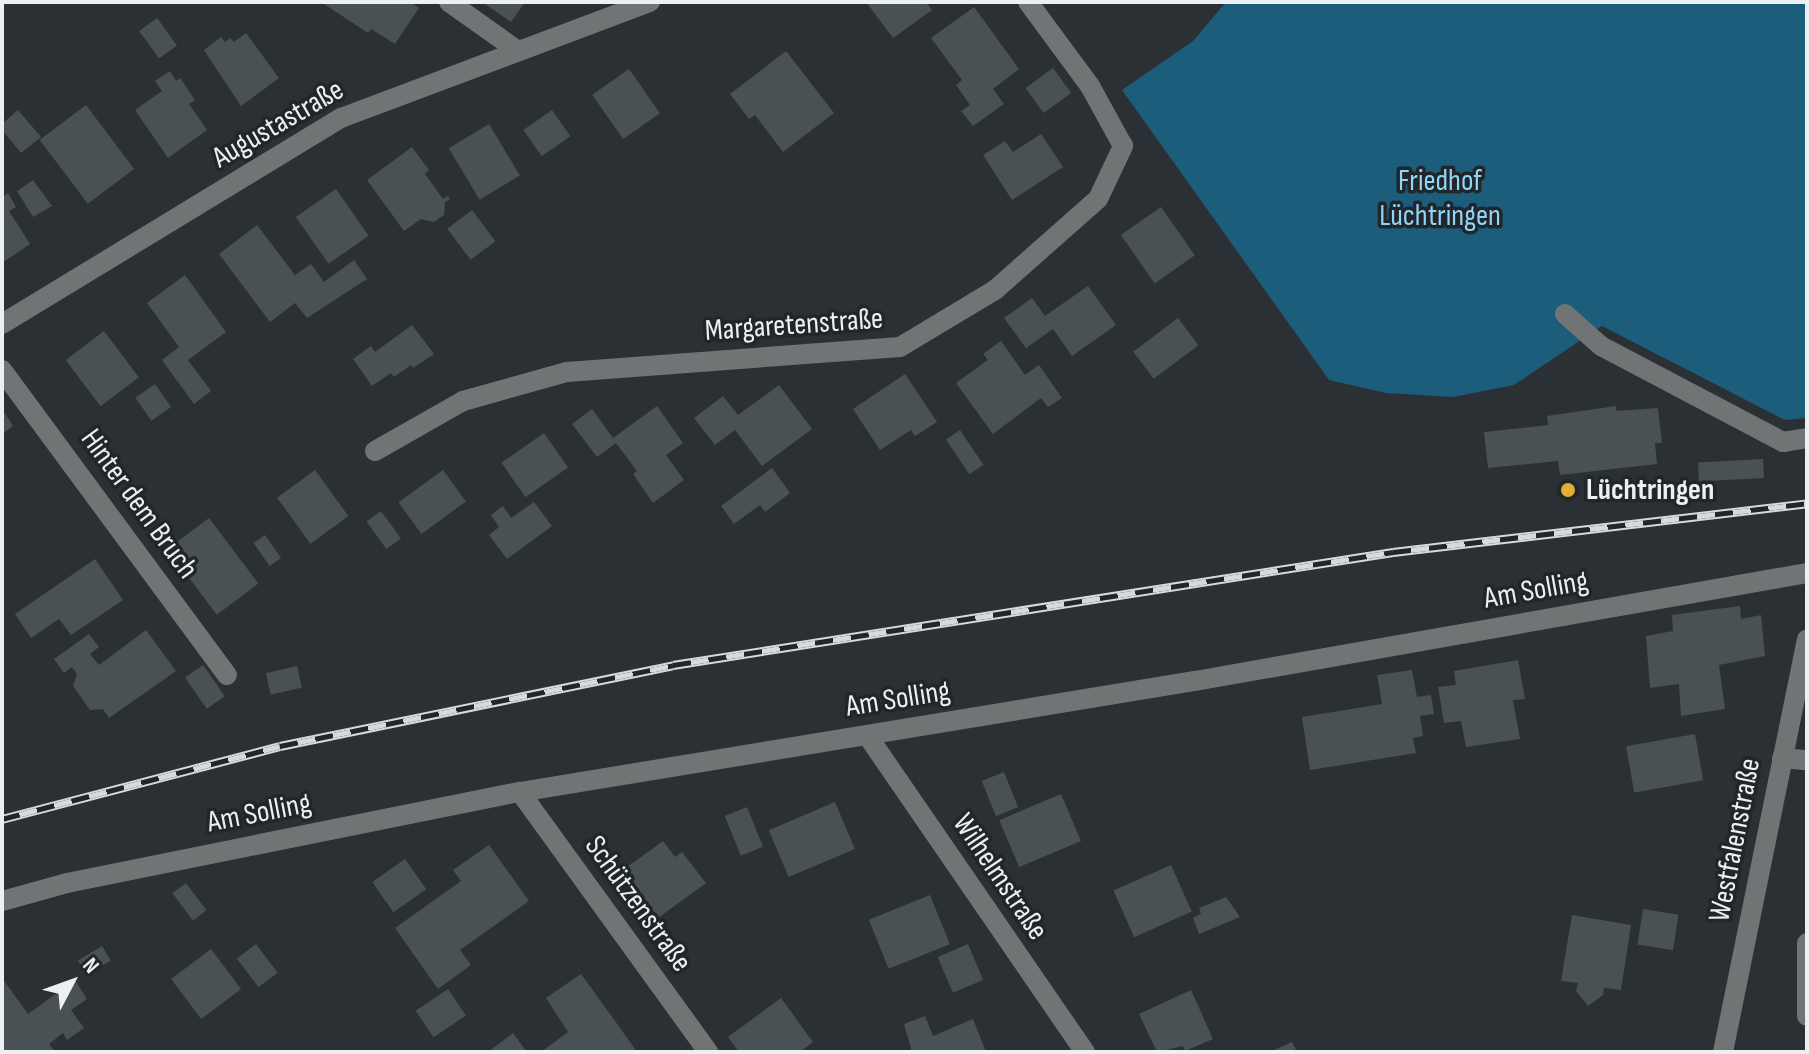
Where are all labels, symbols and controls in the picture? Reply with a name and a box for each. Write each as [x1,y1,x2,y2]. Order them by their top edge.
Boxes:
street label: Augustastraße [206,72,350,176]
park label: Friedhof Lüchtringen [1379,163,1501,234]
street label: Margaretenstraße [704,301,884,349]
street label: Hinter dem Bruch [73,422,205,586]
place label: Lüchtringen [1586,472,1714,508]
marker: Lüchtringen [1557,479,1579,501]
street label: Am Solling [1481,563,1591,617]
street label: Am Solling [843,673,953,725]
street label: Westfalenstraße [1702,755,1768,925]
street label: Am Solling [204,785,314,841]
street label: Wilhelmstraße [945,807,1055,947]
street label: Schützenstraße [577,829,699,979]
north arrow [32,942,112,1022]
text: N [76,953,105,979]

